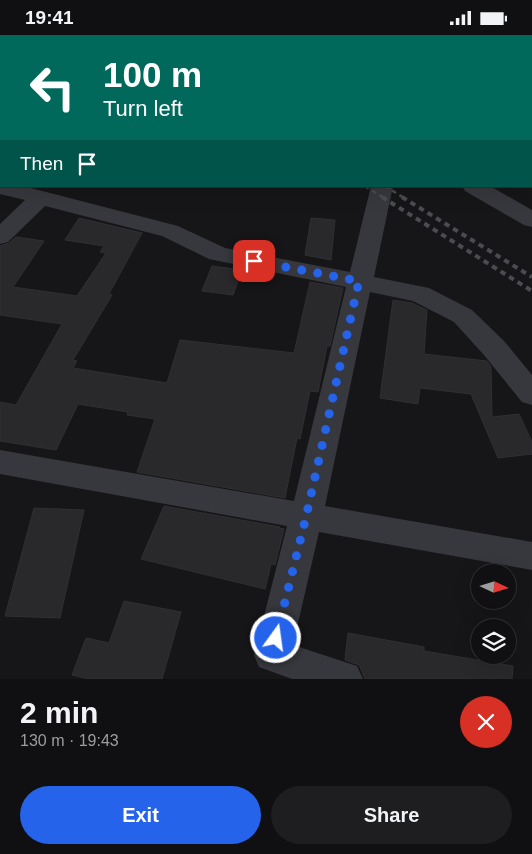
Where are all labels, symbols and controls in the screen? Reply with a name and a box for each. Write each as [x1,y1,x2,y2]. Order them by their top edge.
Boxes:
text: 19:41 [25,7,74,28]
icon: left [20,55,85,120]
text: 100 m [103,55,202,94]
text: Turn left [103,96,183,121]
icon: arrive [73,150,101,178]
text: Then [20,153,63,174]
pin [233,240,275,282]
icon: arrive [240,247,268,275]
north arrow [471,564,516,609]
map controls [471,564,516,664]
position arrow [249,611,301,663]
button: layers [471,619,516,664]
text: 2 min [20,696,98,729]
button: close [460,696,512,748]
text: 130 m · 19:43 [20,732,119,749]
button: Exit [20,786,261,844]
button: Share [271,786,512,844]

